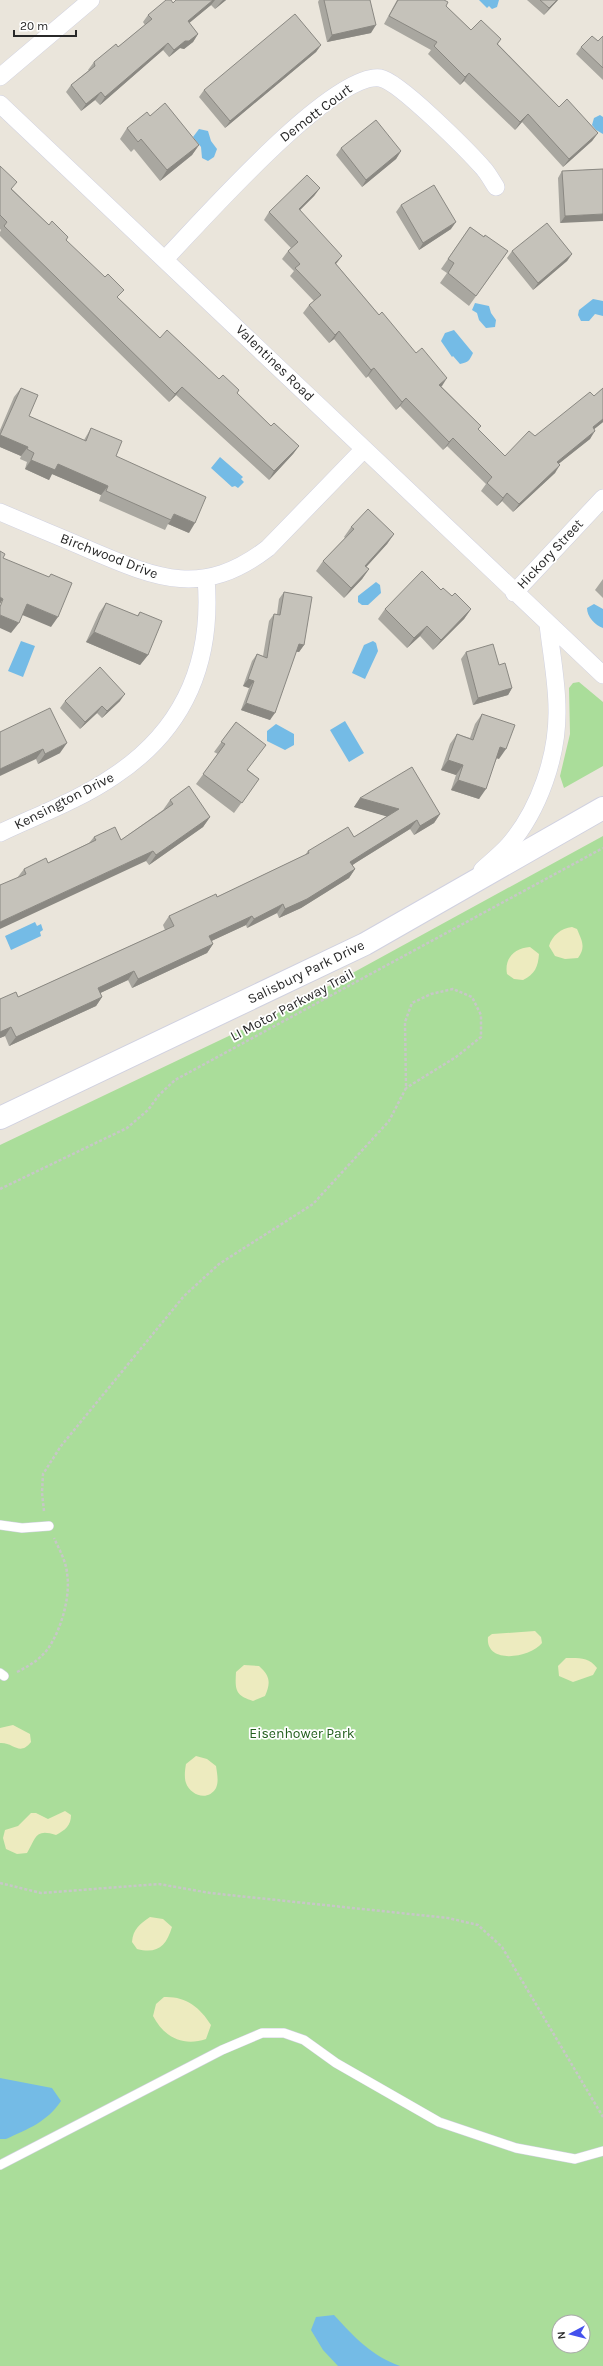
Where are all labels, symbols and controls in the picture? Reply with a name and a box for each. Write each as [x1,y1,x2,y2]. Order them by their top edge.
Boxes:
scale bar [14,12,76,38]
text: 20 m [20,19,48,33]
street label: Demott Court [277,80,355,146]
street label: Valentines Road [232,321,318,405]
street label: Hickory Street [513,515,587,593]
street label: Birchwood Drive [58,530,160,582]
street label: Kensington Drive [11,769,117,833]
street label: Salisbury Park Drive [245,936,367,1008]
street label: LI Motor Parkway Trail [227,965,357,1045]
park label: Eisenhower Park [249,1725,355,1742]
north arrow [551,2314,591,2354]
text: N [555,2330,569,2340]

